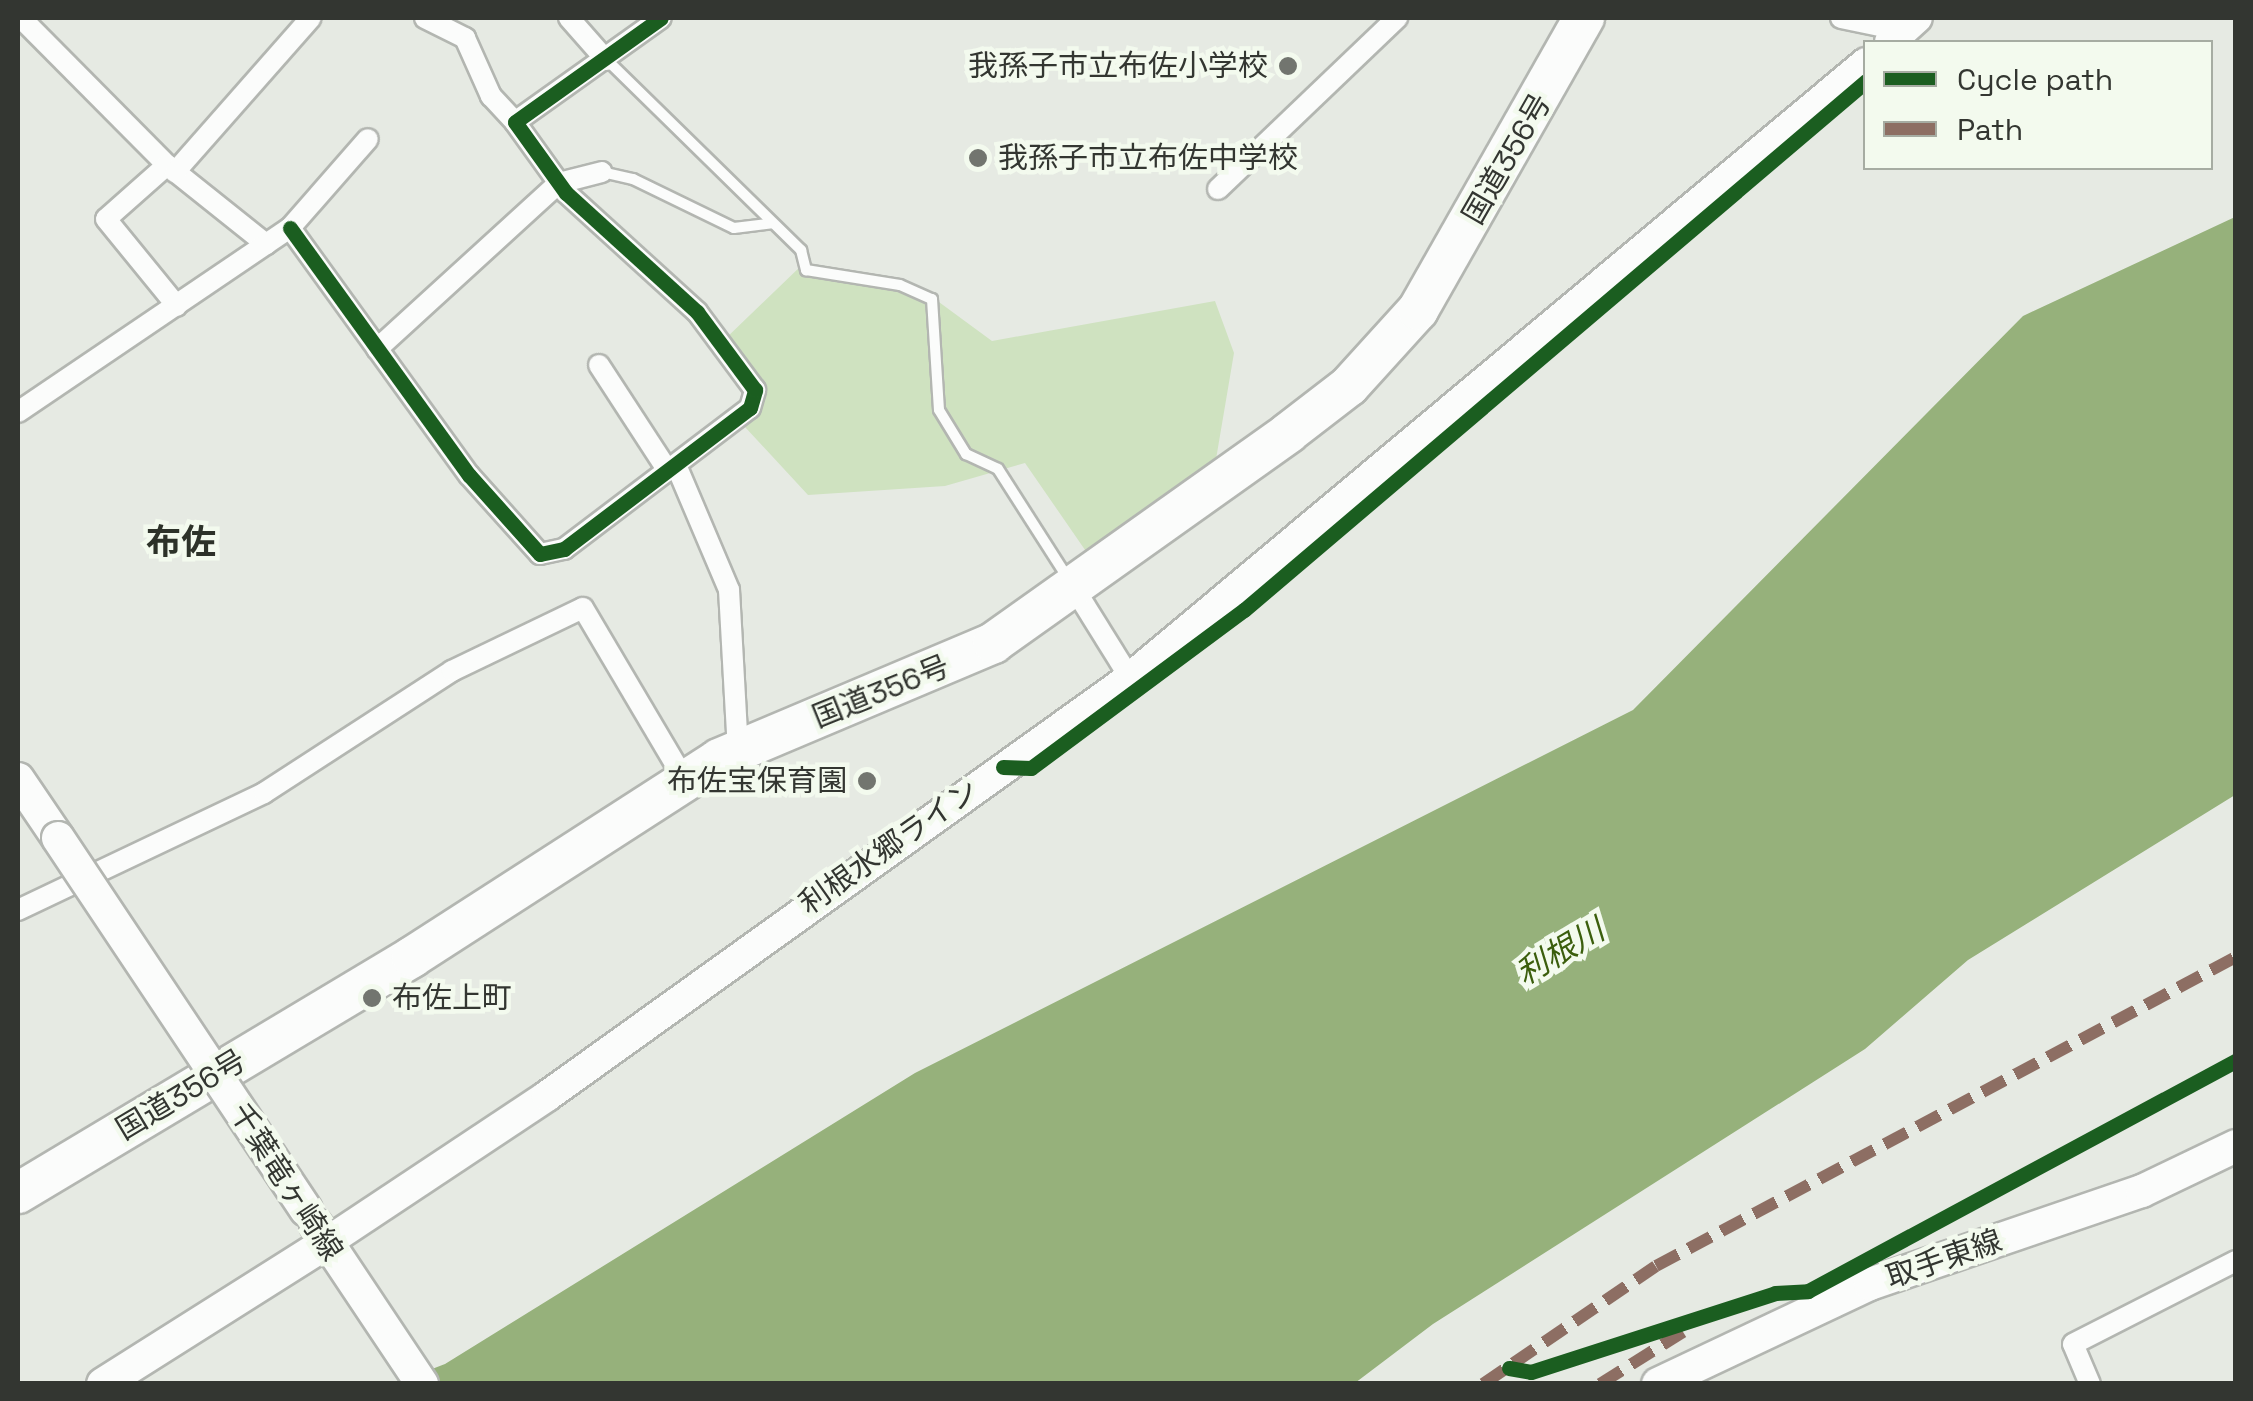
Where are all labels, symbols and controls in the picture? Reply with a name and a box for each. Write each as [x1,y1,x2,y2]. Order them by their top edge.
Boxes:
legend [1863,40,2213,170]
place label: 我孫子市立布佐小学校 [968,48,1268,84]
marker: 我孫子市立布佐小学校 [1277,55,1299,77]
text: Cycle path [1957,60,2113,99]
street label: 国道356号 [1455,87,1559,231]
text: Path [1957,110,2023,149]
place label: 我孫子市立布佐中学校 [998,140,1298,176]
marker: 我孫子市立布佐中学校 [967,147,989,169]
district label: 布佐 [146,521,216,563]
street label: 国道356号 [807,648,955,736]
place label: 布佐宝保育園 [667,763,847,799]
marker: 布佐宝保育園 [856,770,878,792]
street label: 利根水郷ライン [793,772,985,922]
water label: 利根川 [1509,911,1611,993]
place label: 布佐上町 [392,980,512,1016]
marker: 布佐上町 [361,987,383,1009]
street label: 国道356号 [110,1042,252,1148]
street label: 千葉竜ヶ崎線 [222,1097,350,1267]
street label: 取手東線 [1881,1222,2007,1296]

